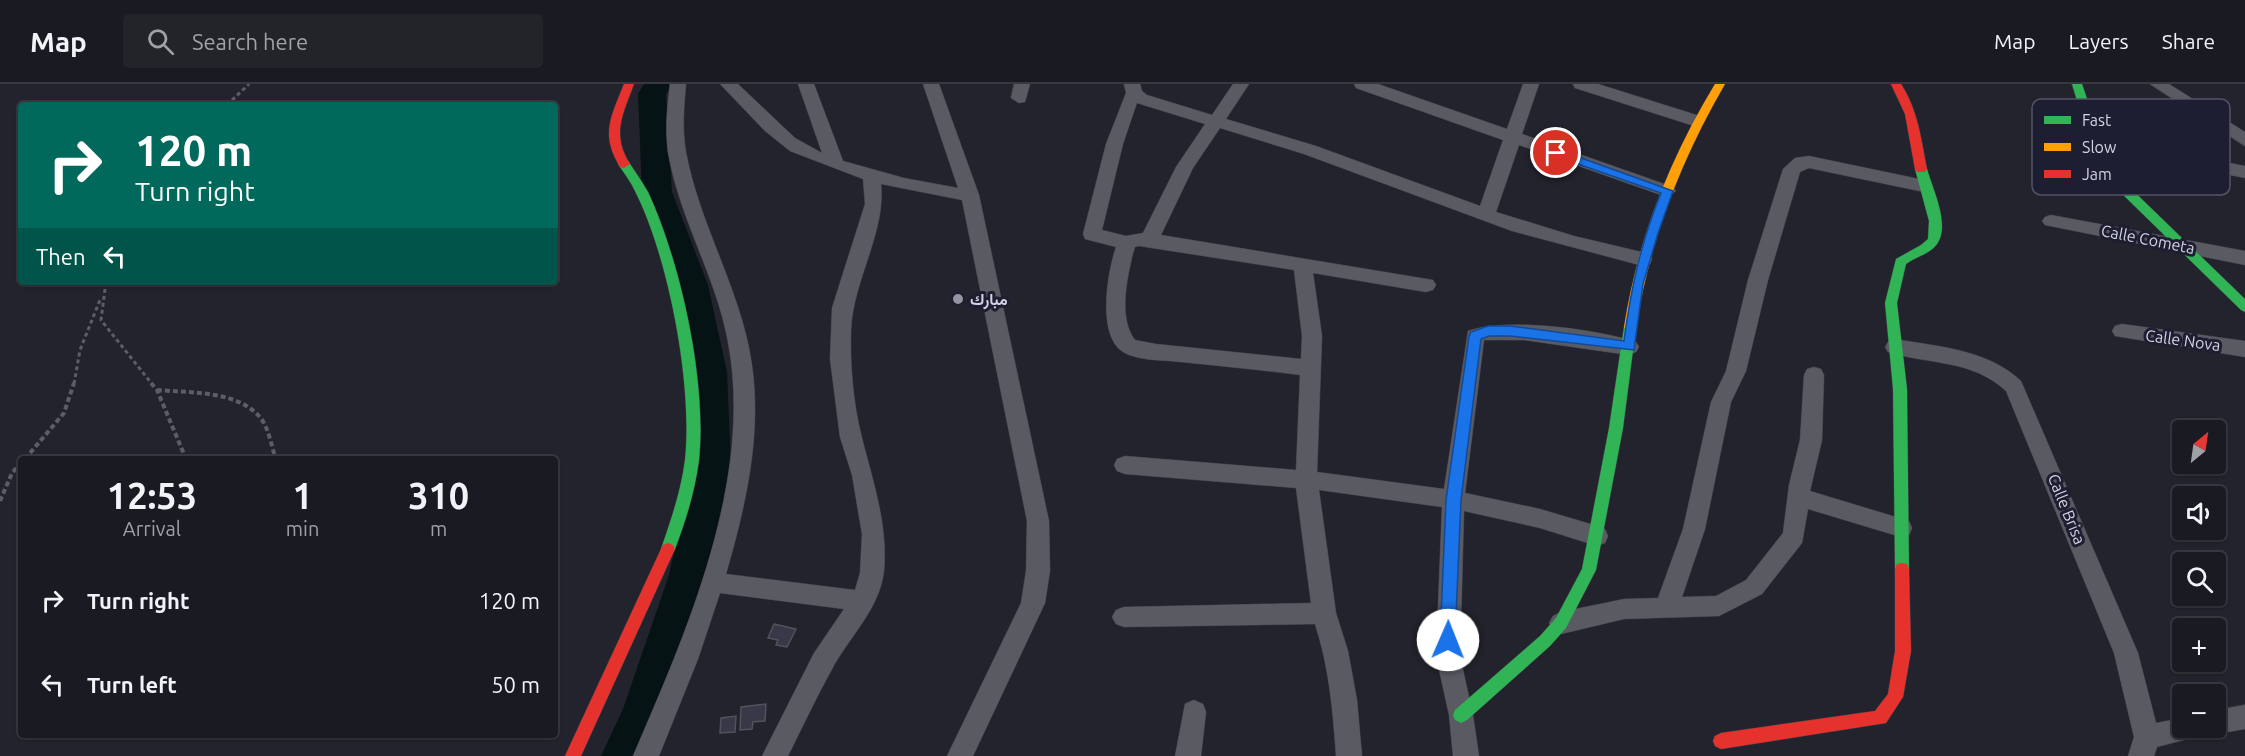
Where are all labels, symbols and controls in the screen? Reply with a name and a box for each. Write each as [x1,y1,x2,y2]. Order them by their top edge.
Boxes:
search box [123,14,543,68]
icon: search [144,25,177,58]
text: Map [30,26,87,57]
text: Search here [192,29,308,54]
text: Map [1994,29,2035,53]
text: Layers [2068,29,2129,53]
text: Share [2162,29,2215,53]
legend [2032,99,2230,195]
text: Fast [2082,111,2112,129]
icon: right [36,126,114,204]
text: 120 m [135,127,252,174]
pin [1530,127,1581,178]
icon: arrive [1539,136,1572,169]
text: Slow [2082,138,2117,156]
text: Jam [2082,165,2112,183]
text: Turn right [135,176,255,206]
street label: Calle Cometa [2100,221,2196,257]
icon: left [98,240,131,273]
text: Then [36,244,86,269]
place label: مبارك [970,290,1008,310]
marker: مبارك [951,292,965,306]
street label: Calle Nova [2144,326,2222,354]
north arrow [2172,420,2226,474]
map controls [2172,420,2226,738]
street label: Calle Brisa [2045,471,2089,547]
text: 12:53 [107,475,197,516]
text: 1 [292,475,313,516]
text: 310 [408,475,469,516]
button: sound [2172,486,2226,540]
text: Arrival [123,517,181,540]
text: min [286,517,319,540]
text: m [430,517,447,540]
button: search [2172,552,2226,606]
icon: right [36,584,69,617]
text: Turn right [87,588,189,613]
text: 120 m [479,588,540,613]
position arrow [1416,608,1480,672]
button: + [2172,618,2226,672]
icon: left [36,668,69,701]
text: Turn left [87,672,177,697]
text: 50 m [491,672,540,697]
button: − [2172,684,2226,738]

